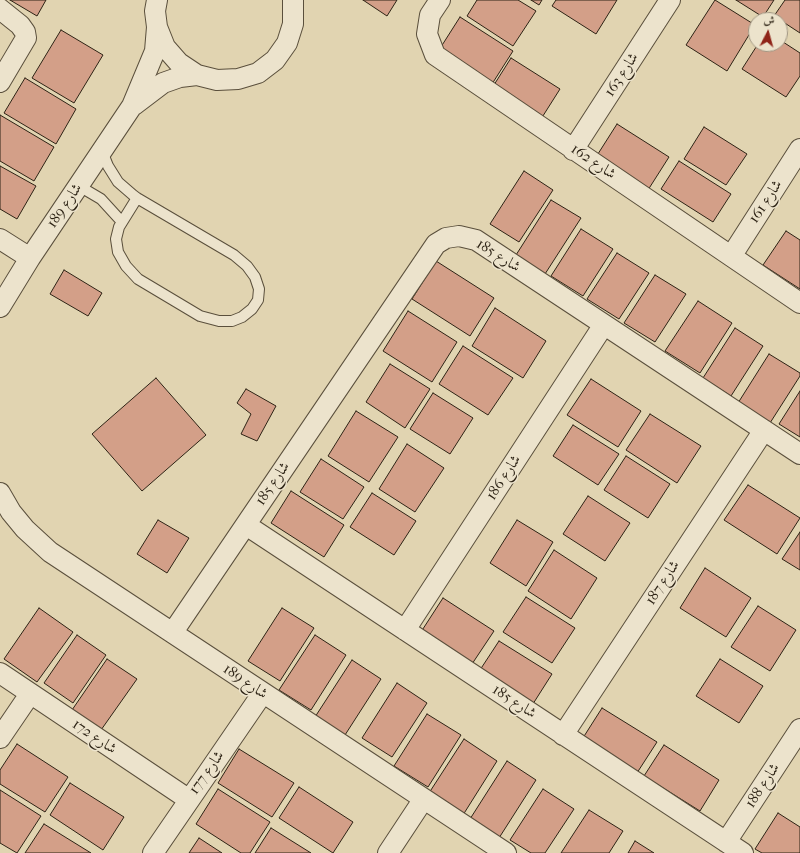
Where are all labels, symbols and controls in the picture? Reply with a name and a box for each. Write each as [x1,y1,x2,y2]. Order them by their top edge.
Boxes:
north arrow [748,12,788,52]
text: ش [763,14,775,28]
street label: شارع 163 [601,50,643,100]
street label: شارع 162 [567,140,619,184]
street label: شارع 161 [745,177,787,227]
street label: شارع 189 [44,180,86,232]
street label: شارع 185 [473,235,523,277]
street label: شارع 186 [483,452,525,504]
street label: شارع 185 [252,459,294,509]
street label: شارع 187 [642,557,684,609]
street label: شارع 189 [219,661,271,703]
street label: شارع 185 [489,681,539,723]
street label: شارع 172 [68,716,120,758]
street label: شارع 177 [186,748,228,798]
street label: شارع 188 [742,760,784,812]

